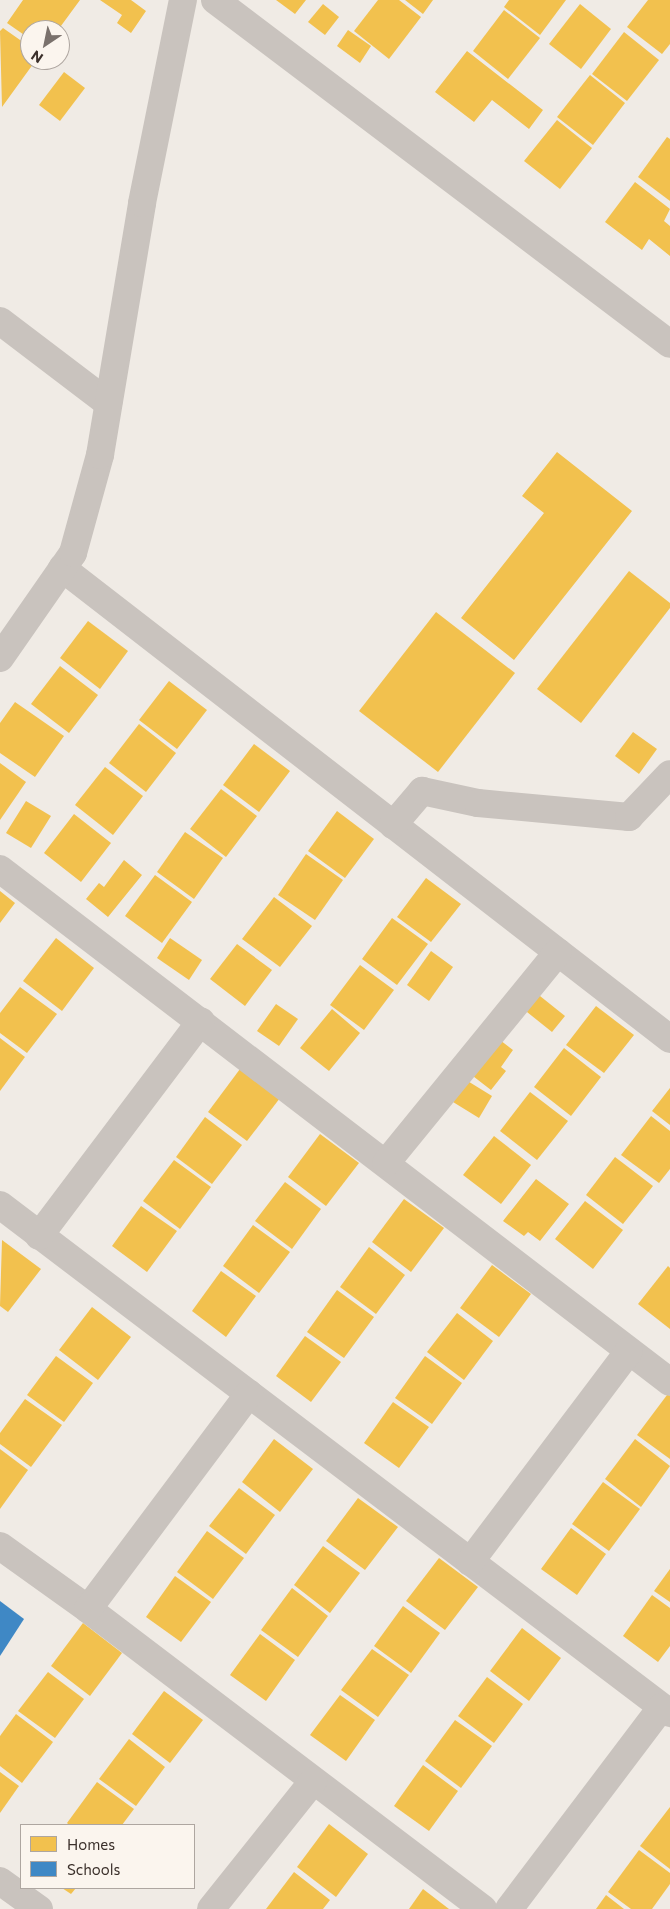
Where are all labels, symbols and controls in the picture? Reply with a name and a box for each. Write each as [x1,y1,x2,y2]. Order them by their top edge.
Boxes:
north arrow [20,20,70,70]
text: N [28,47,46,67]
legend [20,1824,195,1889]
text: Homes [67,1835,115,1853]
text: Schools [67,1860,120,1878]

